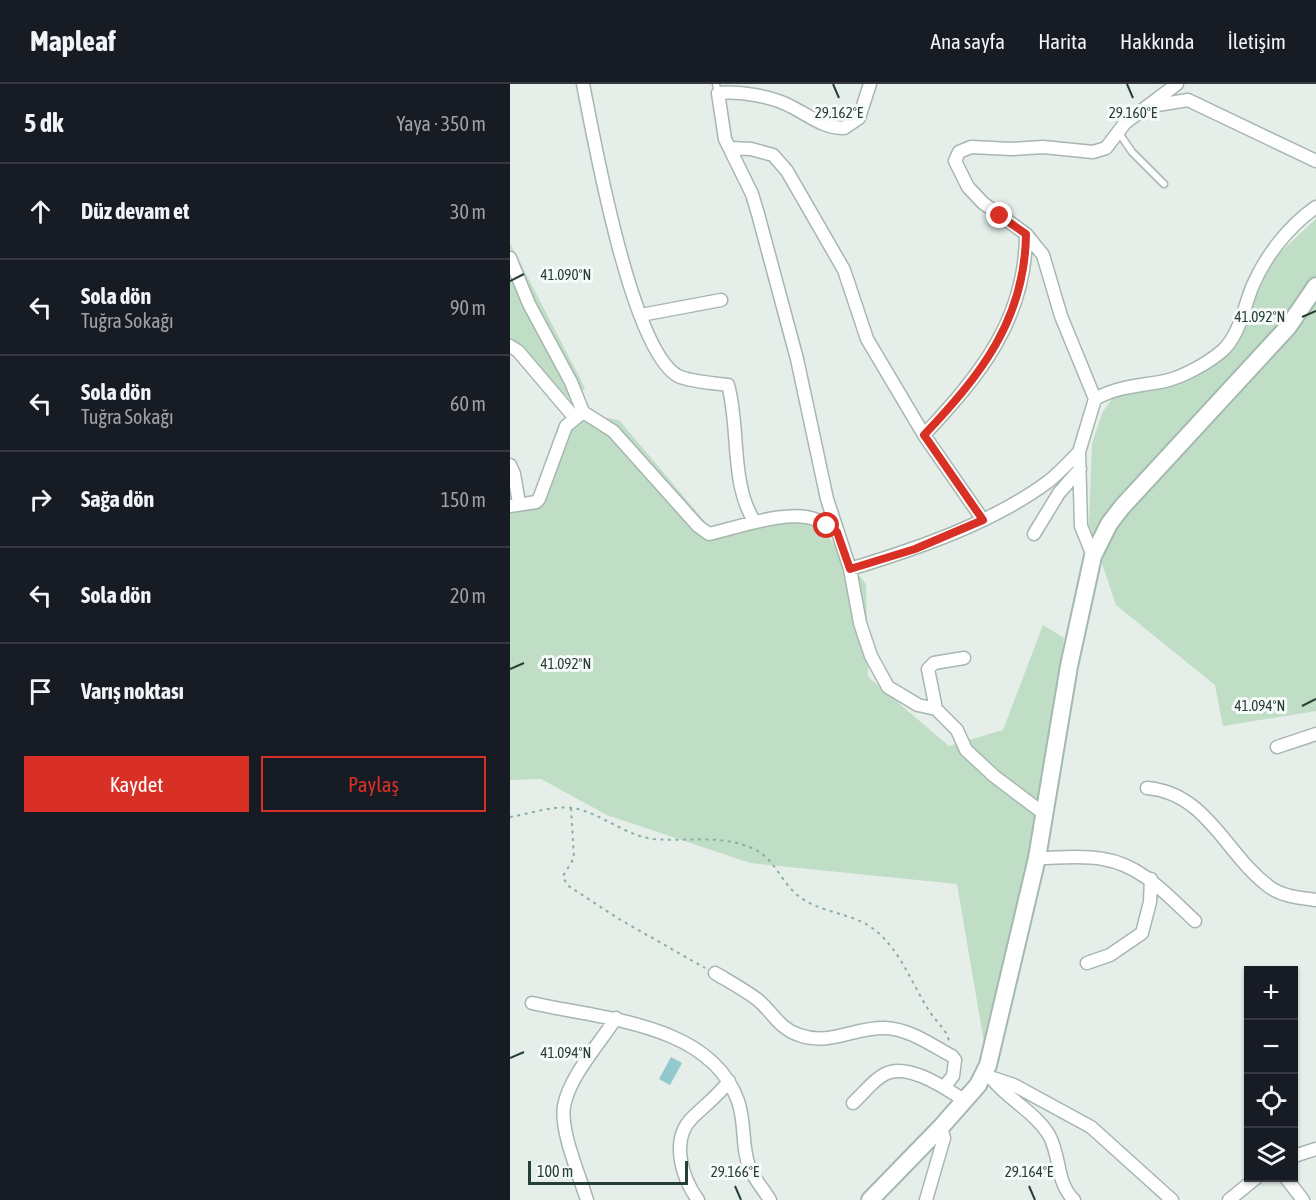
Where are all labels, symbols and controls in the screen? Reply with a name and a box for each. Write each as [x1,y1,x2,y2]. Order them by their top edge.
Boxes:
text: Mapleaf [30,25,116,57]
text: Ana sayfa [931,29,1005,53]
text: Harita [1038,29,1087,53]
text: Hakkında [1120,29,1195,53]
text: İletişim [1228,29,1286,53]
text: 29.162°E [815,104,864,121]
text: 29.160°E [1109,104,1158,121]
text: 5 dk [24,108,64,138]
text: Yaya · 350 m [397,112,486,135]
icon: ahead [24,195,57,228]
text: Düz devam et [81,198,189,224]
text: 30 m [450,200,486,223]
route end [986,202,1012,228]
text: 41.090°N [541,266,591,283]
text: Sola dön [81,283,151,309]
icon: left [24,291,57,324]
text: 90 m [450,296,486,319]
text: 41.092°N [1235,308,1285,325]
text: Tuğra Sokağı [81,309,174,332]
text: Sola dön [81,379,151,405]
icon: left [24,387,57,420]
text: 60 m [450,392,486,415]
text: Tuğra Sokağı [81,405,174,428]
icon: right [24,483,57,516]
text: Sağa dön [81,486,154,512]
text: 150 m [441,488,486,511]
route start [813,512,839,538]
icon: left [24,579,57,612]
text: Sola dön [81,582,151,608]
text: 20 m [450,584,486,607]
text: 41.092°N [541,655,591,672]
icon: arrive [24,675,57,708]
text: Varış noktası [81,678,184,704]
text: 41.094°N [1235,697,1285,714]
button: Kaydet [24,756,249,812]
button: Paylaş [261,756,486,812]
map controls [1244,966,1298,1182]
button: + [1244,966,1298,1020]
button: − [1244,1020,1298,1074]
text: 41.094°N [541,1044,591,1061]
button: locate [1244,1074,1298,1128]
button: layers [1244,1128,1298,1182]
scale bar [528,1158,688,1186]
text: 100 m [537,1162,573,1180]
text: 29.166°E [711,1163,760,1180]
text: 29.164°E [1005,1163,1054,1180]

